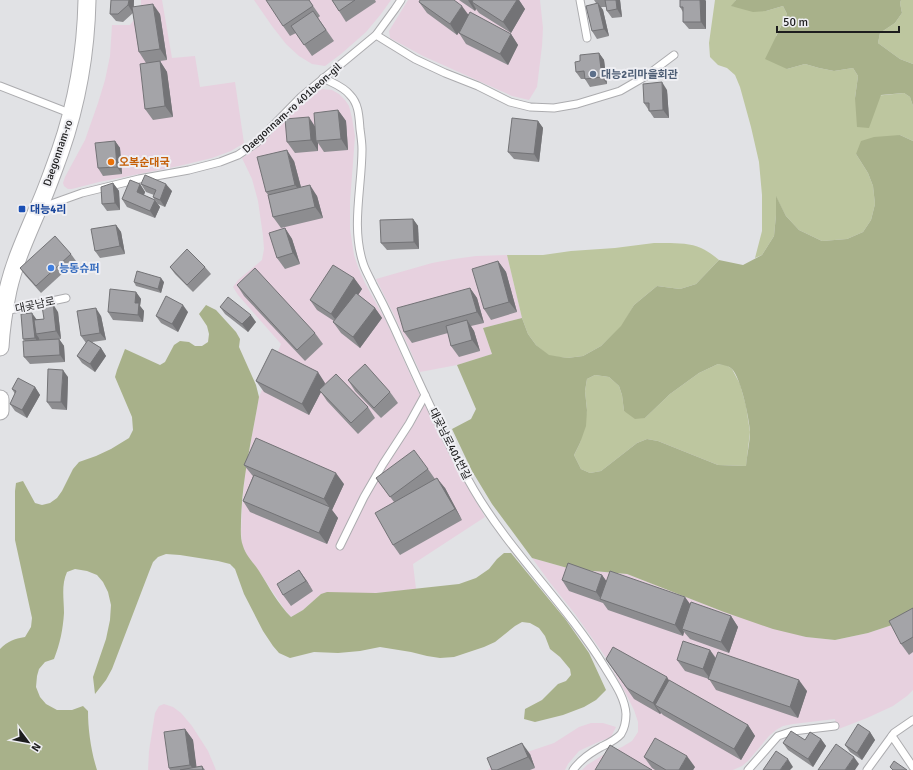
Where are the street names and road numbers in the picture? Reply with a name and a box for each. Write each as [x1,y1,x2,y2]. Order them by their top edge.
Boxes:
street label: Daegonnam-ro 401beon-gil [240,60,344,156]
street label: Daegonnam-ro [41,118,76,188]
street label: 대곶남로 [14,294,56,316]
street label: 대곶남로401번길 [426,406,474,482]

